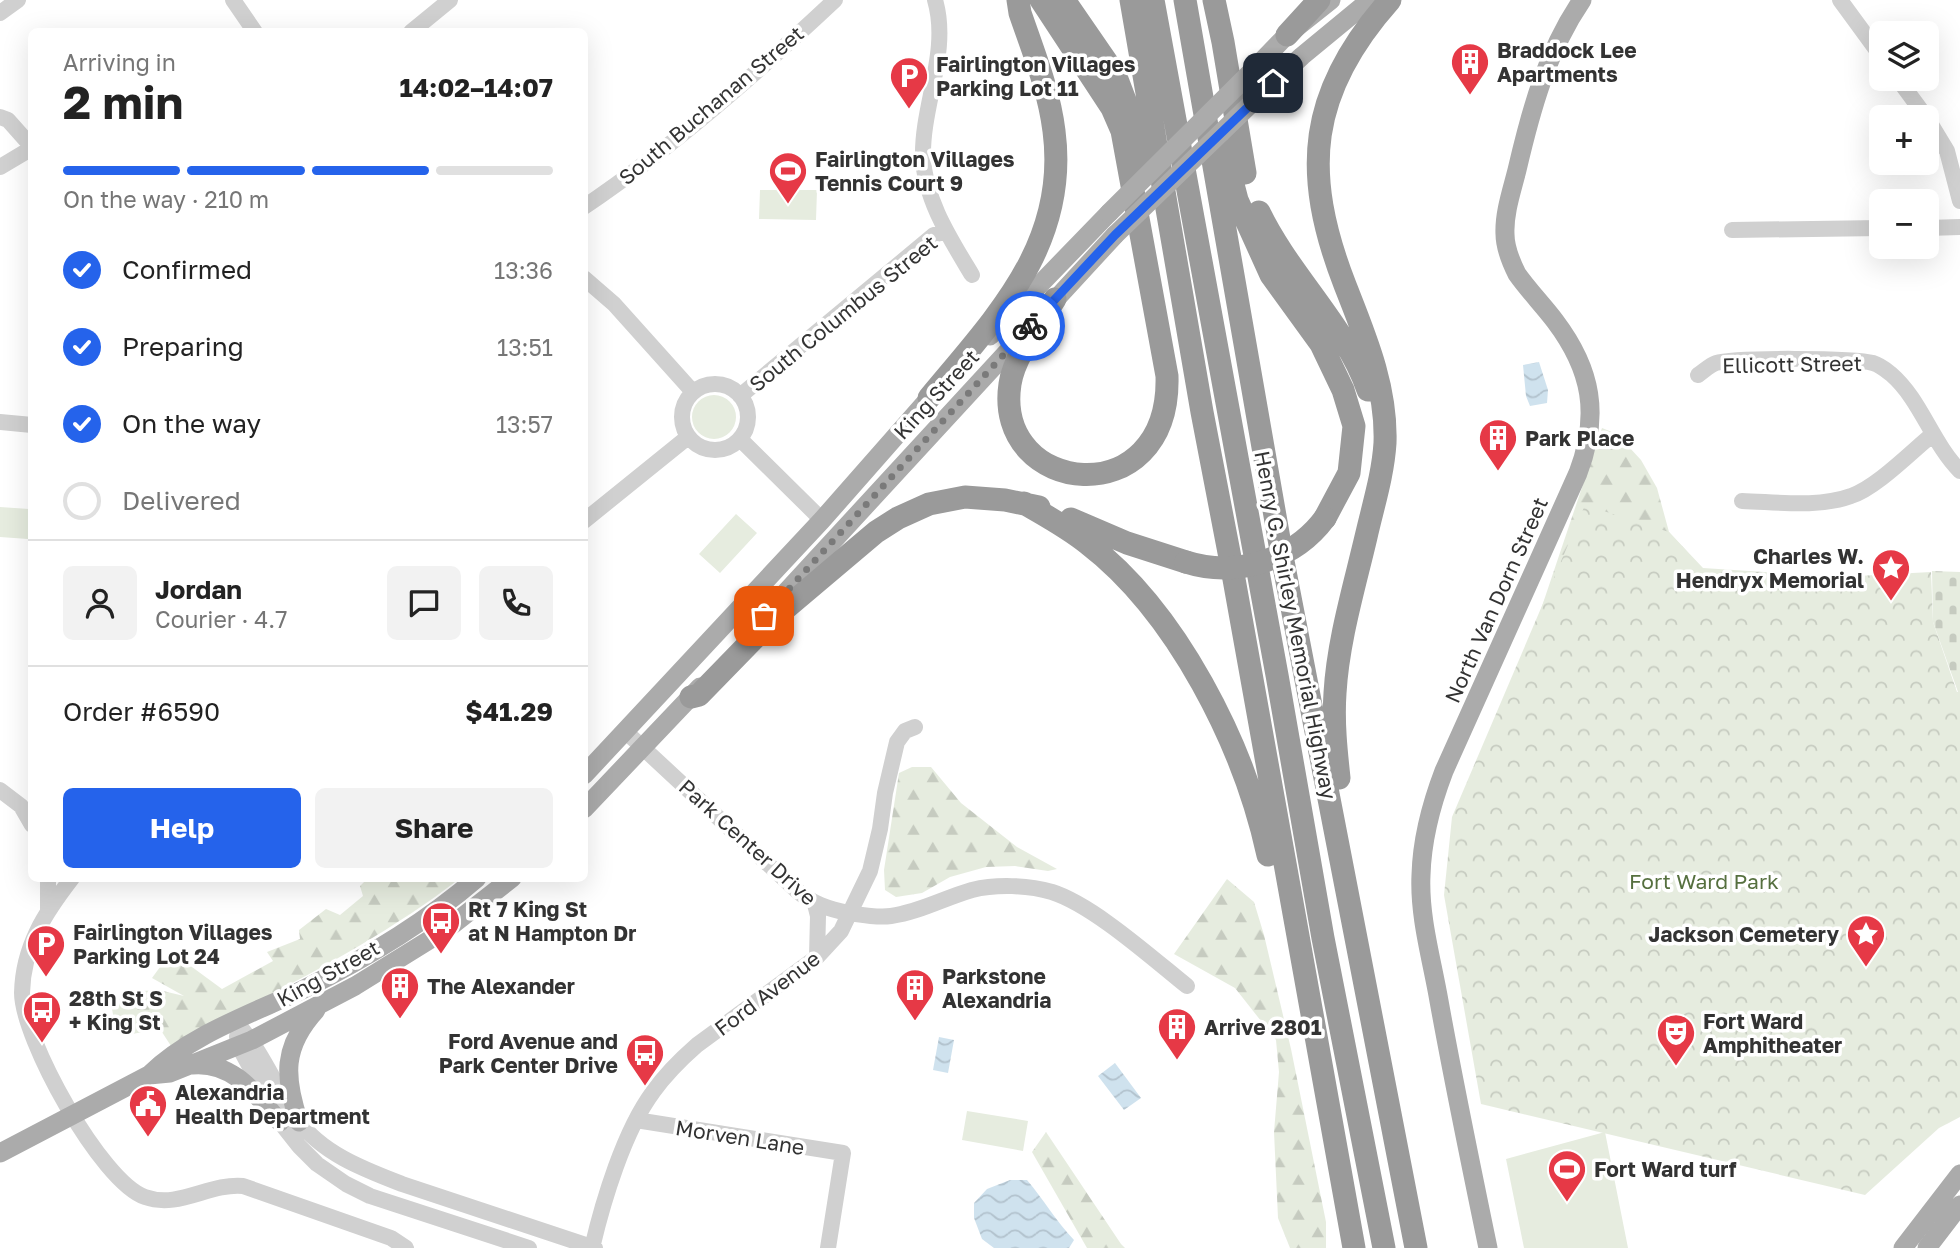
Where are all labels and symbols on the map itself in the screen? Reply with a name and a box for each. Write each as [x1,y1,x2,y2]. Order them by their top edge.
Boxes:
street label: South Buchanan Street [613,20,809,190]
place label: Braddock Lee Apartments [1497,37,1637,87]
building icon: Braddock Lee Apartments [1449,41,1491,96]
place label: Fairlington Villages Parking Lot 11 [936,51,1136,101]
pin [1243,53,1303,113]
parking icon: Fairlington Villages Parking Lot 11 [888,55,930,110]
place label: Fairlington Villages Tennis Court 9 [815,146,1015,196]
sports icon: Fairlington Villages Tennis Court 9 [767,150,809,205]
street label: South Columbus Street [744,229,942,397]
courier [995,291,1065,361]
street label: King Street [888,344,984,444]
street label: Ellicott Street [1722,350,1862,378]
building icon: Park Place [1477,417,1519,472]
place label: Park Place [1525,425,1634,451]
street label: Henry G. Shirley Memorial Highway [1249,449,1343,802]
street label: North Van Dorn Street [1439,493,1553,707]
place label: Charles W. Hendryx Memorial [1676,543,1864,593]
place icon: Charles W. Hendryx Memorial [1870,547,1912,602]
pin [734,586,794,646]
street label: Park Center Drive [674,773,822,911]
park label: Fort Ward Park [1629,868,1779,894]
place label: Rt 7 King St at N Hampton Dr [468,896,637,946]
bus stop icon: Rt 7 King St at N Hampton Dr [420,900,462,955]
place icon: Jackson Cemetery [1845,913,1887,968]
place label: Fairlington Villages Parking Lot 24 [73,919,273,969]
place label: Jackson Cemetery [1648,921,1839,947]
parking icon: Fairlington Villages Parking Lot 24 [25,923,67,978]
street label: King Street [272,934,384,1012]
street label: Ford Avenue [709,945,825,1041]
place label: Parkstone Alexandria [942,963,1052,1013]
building icon: The Alexander [379,965,421,1020]
building icon: Parkstone Alexandria [894,967,936,1022]
place label: The Alexander [427,973,575,999]
place label: 28th St S + King St [69,985,163,1035]
bus stop icon: 28th St S + King St [21,989,63,1044]
building icon: Arrive 2801 [1156,1006,1198,1061]
place label: Fort Ward Amphitheater [1703,1008,1842,1058]
theatre icon: Fort Ward Amphitheater [1655,1012,1697,1067]
place label: Arrive 2801 [1204,1014,1322,1040]
place label: Ford Avenue and Park Center Drive [439,1028,618,1078]
bus stop icon: Ford Avenue and Park Center Drive [624,1032,666,1087]
place label: Alexandria Health Department [175,1079,370,1129]
public building icon: Alexandria Health Department [127,1083,169,1138]
street label: Morven Lane [674,1114,806,1160]
sports icon: Fort Ward turf [1546,1148,1588,1203]
place label: Fort Ward turf [1594,1156,1737,1182]

